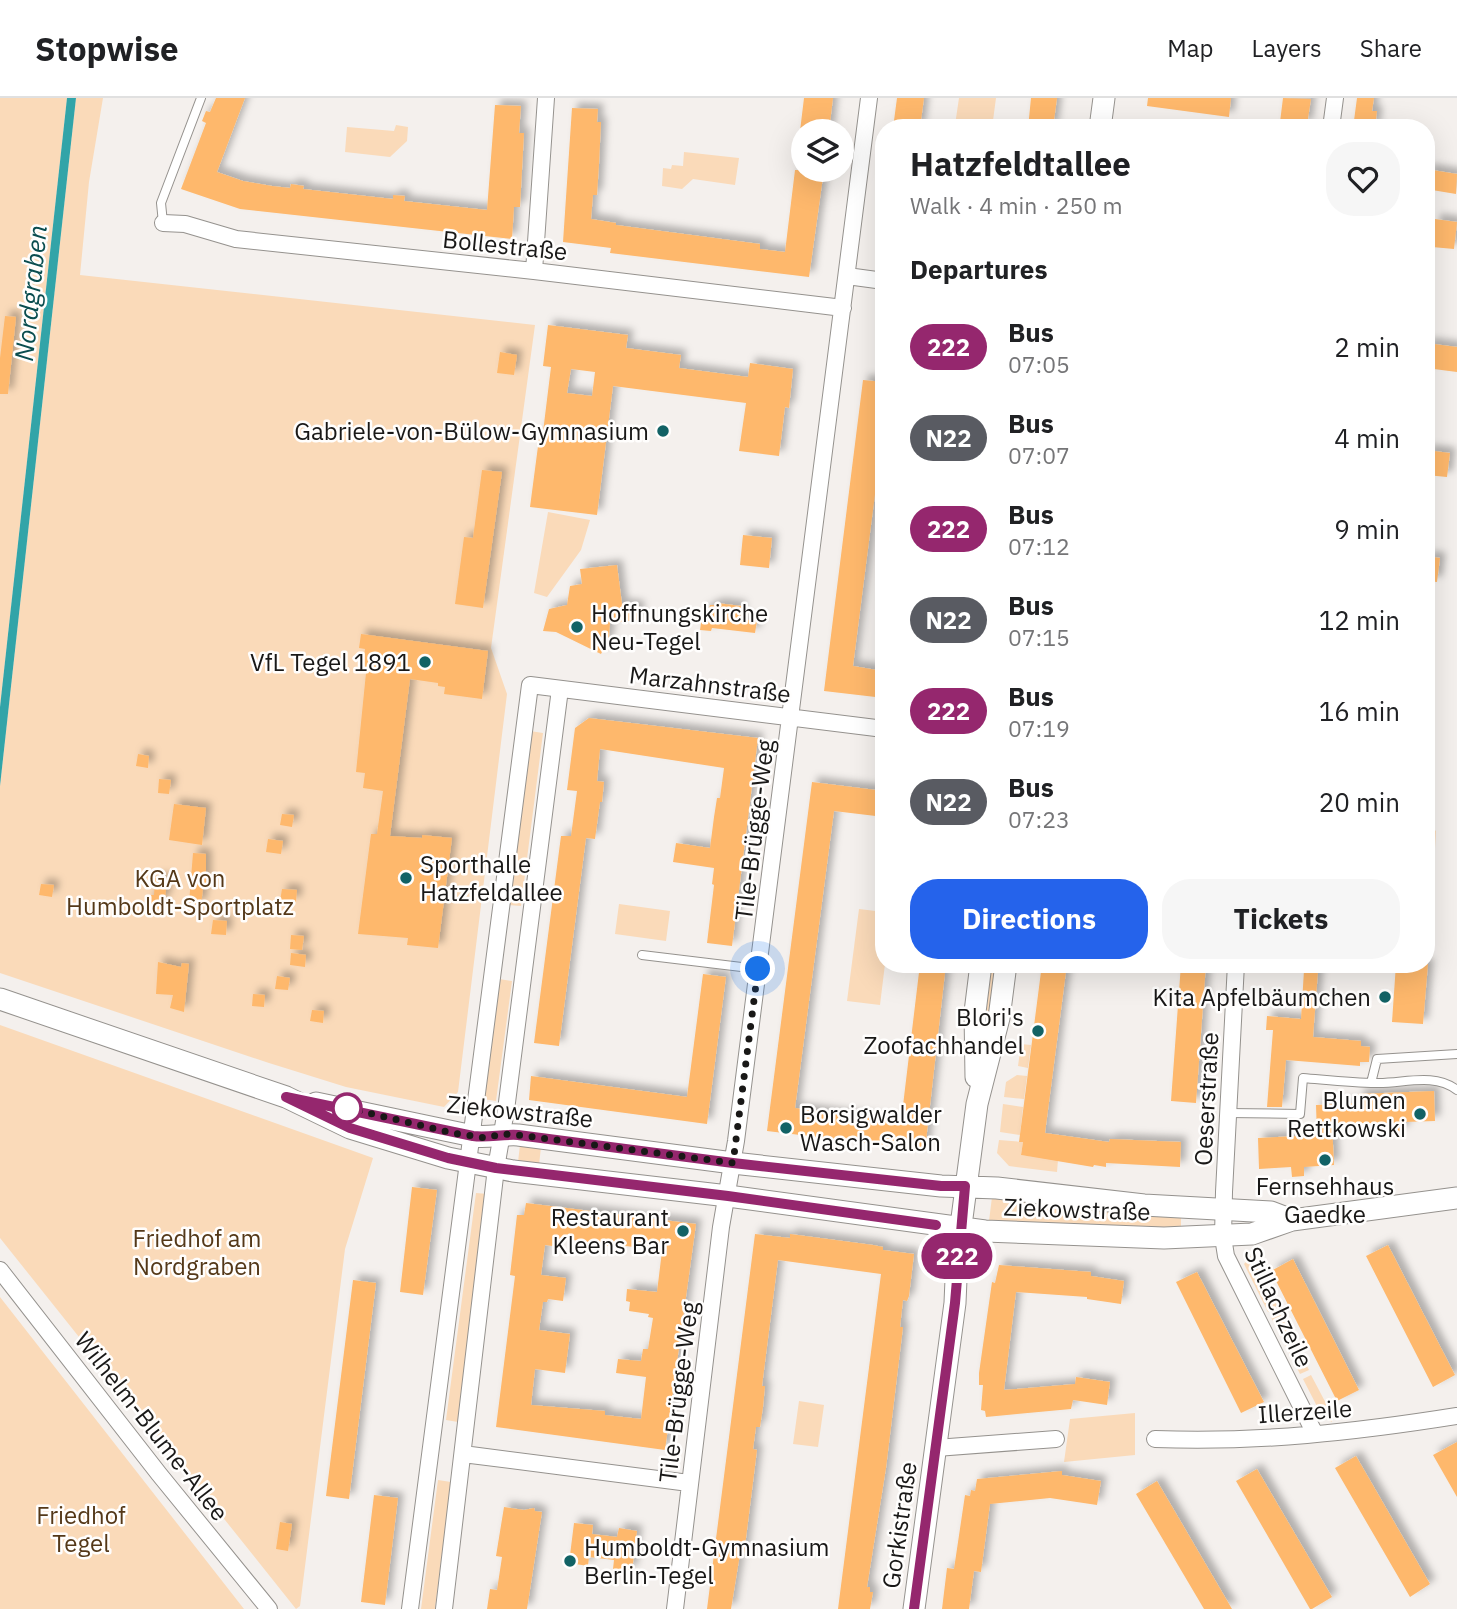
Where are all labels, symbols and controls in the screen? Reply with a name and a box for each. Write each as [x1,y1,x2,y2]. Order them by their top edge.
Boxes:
text: Stopwise [35,27,179,70]
text: Map [1167,32,1214,64]
text: Layers [1252,32,1322,64]
text: Share [1360,32,1422,64]
map controls [791,119,854,182]
button: layers [791,119,854,182]
text: Hatzfeldtallee [910,142,1131,185]
button: heart [1326,142,1400,216]
text: Walk · 4 min · 250 m [910,190,1123,220]
water label: Nordgraben [6,223,54,363]
street label: Bollestraße [441,223,569,267]
text: Departures [910,252,1048,286]
text: Bus [1008,315,1054,349]
text: 2 min [1334,330,1400,364]
text: 222 [927,331,970,363]
text: 07:05 [1008,349,1070,379]
text: Bus [1008,406,1054,440]
place label: Gabriele-von-Bülow-Gymnasium [294,415,649,447]
text: 4 min [1334,421,1400,455]
text: N22 [925,422,972,454]
marker: Gabriele-von-Bülow-Gymnasium [655,423,671,439]
text: 07:07 [1008,440,1070,470]
text: Bus [1008,497,1054,531]
text: 9 min [1334,512,1400,546]
text: 222 [927,513,970,545]
text: 07:12 [1008,531,1070,561]
text: Bus [1008,588,1054,622]
place label: Hoffnungskirche Neu-Tegel [591,597,768,657]
text: 12 min [1319,603,1400,637]
text: N22 [925,604,972,636]
marker: Hoffnungskirche Neu-Tegel [569,619,585,635]
text: 07:15 [1008,622,1070,652]
place label: VfL Tegel 1891 [250,646,411,678]
marker: VfL Tegel 1891 [417,654,433,670]
street label: Marzahnstraße [627,658,793,710]
text: Bus [1008,679,1054,713]
text: 16 min [1319,694,1400,728]
text: 222 [927,695,970,727]
text: 07:19 [1008,713,1070,743]
street label: Tile-Brügge-Weg [727,737,781,922]
text: Bus [1008,770,1054,804]
text: 20 min [1319,785,1400,819]
text: N22 [925,786,972,818]
text: 07:23 [1008,804,1070,834]
place label: Sporthalle Hatzfeldallee [420,848,563,908]
park label: KGA von Humboldt-Sportplatz [66,862,294,922]
marker: Sporthalle Hatzfeldallee [398,870,414,886]
button: Directions [910,879,1148,959]
button: Tickets [1162,879,1400,959]
your location [740,951,775,986]
place label: Kita Apfelbäumchen [1153,981,1371,1013]
marker: Kita Apfelbäumchen [1377,989,1393,1005]
place label: Blori's Zoofachhandel [863,1001,1024,1061]
marker: Blori's Zoofachhandel [1030,1023,1046,1039]
street label: Oeserstraße [1187,1031,1225,1167]
place label: Blumen Rettkowski [1287,1084,1406,1144]
street label: Ziekowstraße [445,1087,595,1135]
unlabelled marker [332,1093,362,1123]
place label: Borsigwalder Wasch-Salon [800,1098,942,1158]
marker: Blumen Rettkowski [1412,1106,1428,1122]
marker: Borsigwalder Wasch-Salon [778,1120,794,1136]
marker: Fernsehhaus Gaedke [1317,1152,1333,1168]
place label: Fernsehhaus Gaedke [1256,1170,1394,1230]
street label: Ziekowstraße [1003,1190,1151,1228]
place label: Restaurant Kleens Bar [551,1201,669,1261]
park label: Friedhof am Nordgraben [133,1222,261,1282]
marker: Restaurant Kleens Bar [675,1223,691,1239]
line badge: 222 [917,1233,997,1279]
text: 222 [935,1240,979,1272]
street label: Stillachzeile [1237,1242,1321,1372]
street label: Tile-Brügge-Weg [651,1299,705,1484]
street label: Wilhelm-Blume-Allee [68,1325,236,1527]
street label: Illerzeile [1257,1392,1353,1430]
street label: Gorkistraße [874,1460,924,1590]
park label: Friedhof Tegel [36,1499,126,1559]
place label: Humboldt-Gymnasium Berlin-Tegel [584,1531,830,1591]
marker: Humboldt-Gymnasium Berlin-Tegel [562,1553,578,1569]

